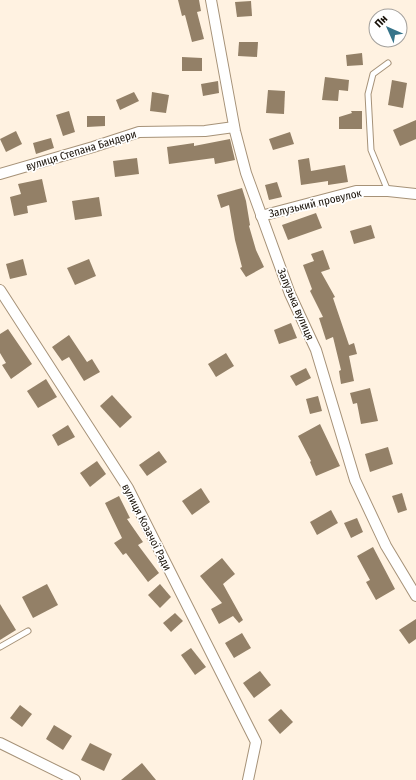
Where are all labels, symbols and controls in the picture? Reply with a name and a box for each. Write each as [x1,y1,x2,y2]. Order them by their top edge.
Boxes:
north arrow [368,8,408,48]
text: Пн [372,12,390,30]
street label: вулиця Степана Бандери [24,127,138,174]
street label: Залузький провулок [267,186,364,220]
street label: Залузька вулиця [275,266,317,342]
street label: вулиця Козачої Ради [119,482,174,573]

